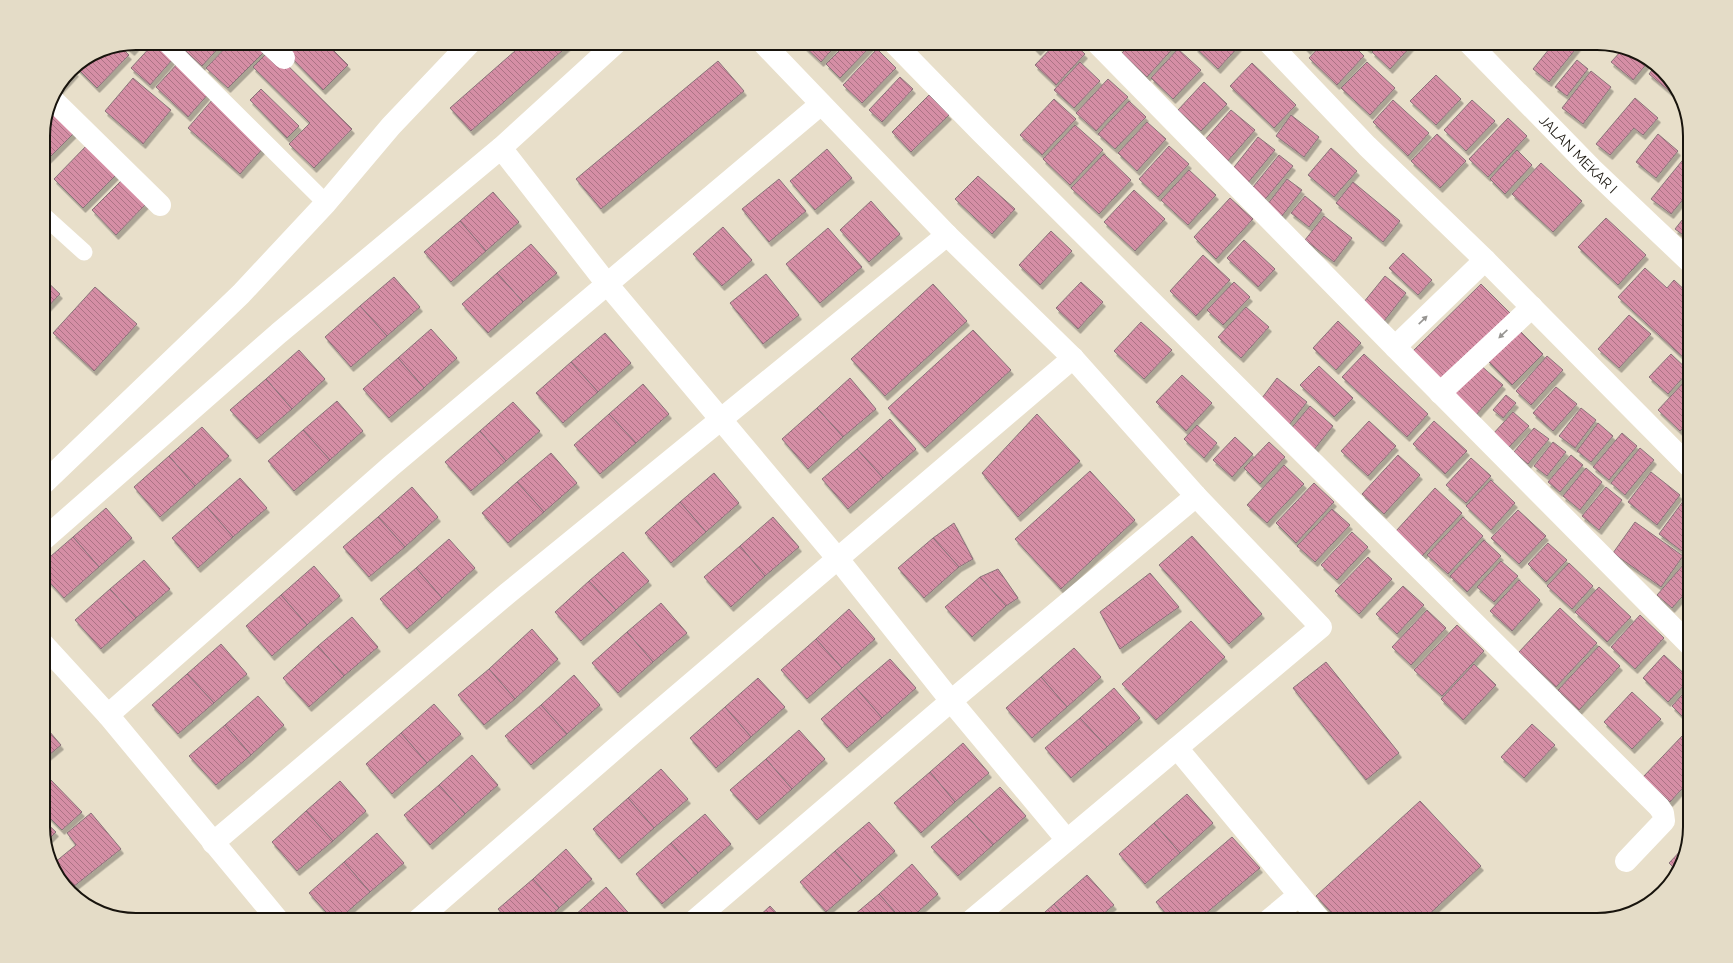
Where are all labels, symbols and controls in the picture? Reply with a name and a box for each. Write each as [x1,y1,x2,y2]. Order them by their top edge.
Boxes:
street label: JALAN MEKAR I [1536,112,1620,197]
one-way arrow [1418,315,1428,325]
one-way arrow [1498,329,1508,339]

